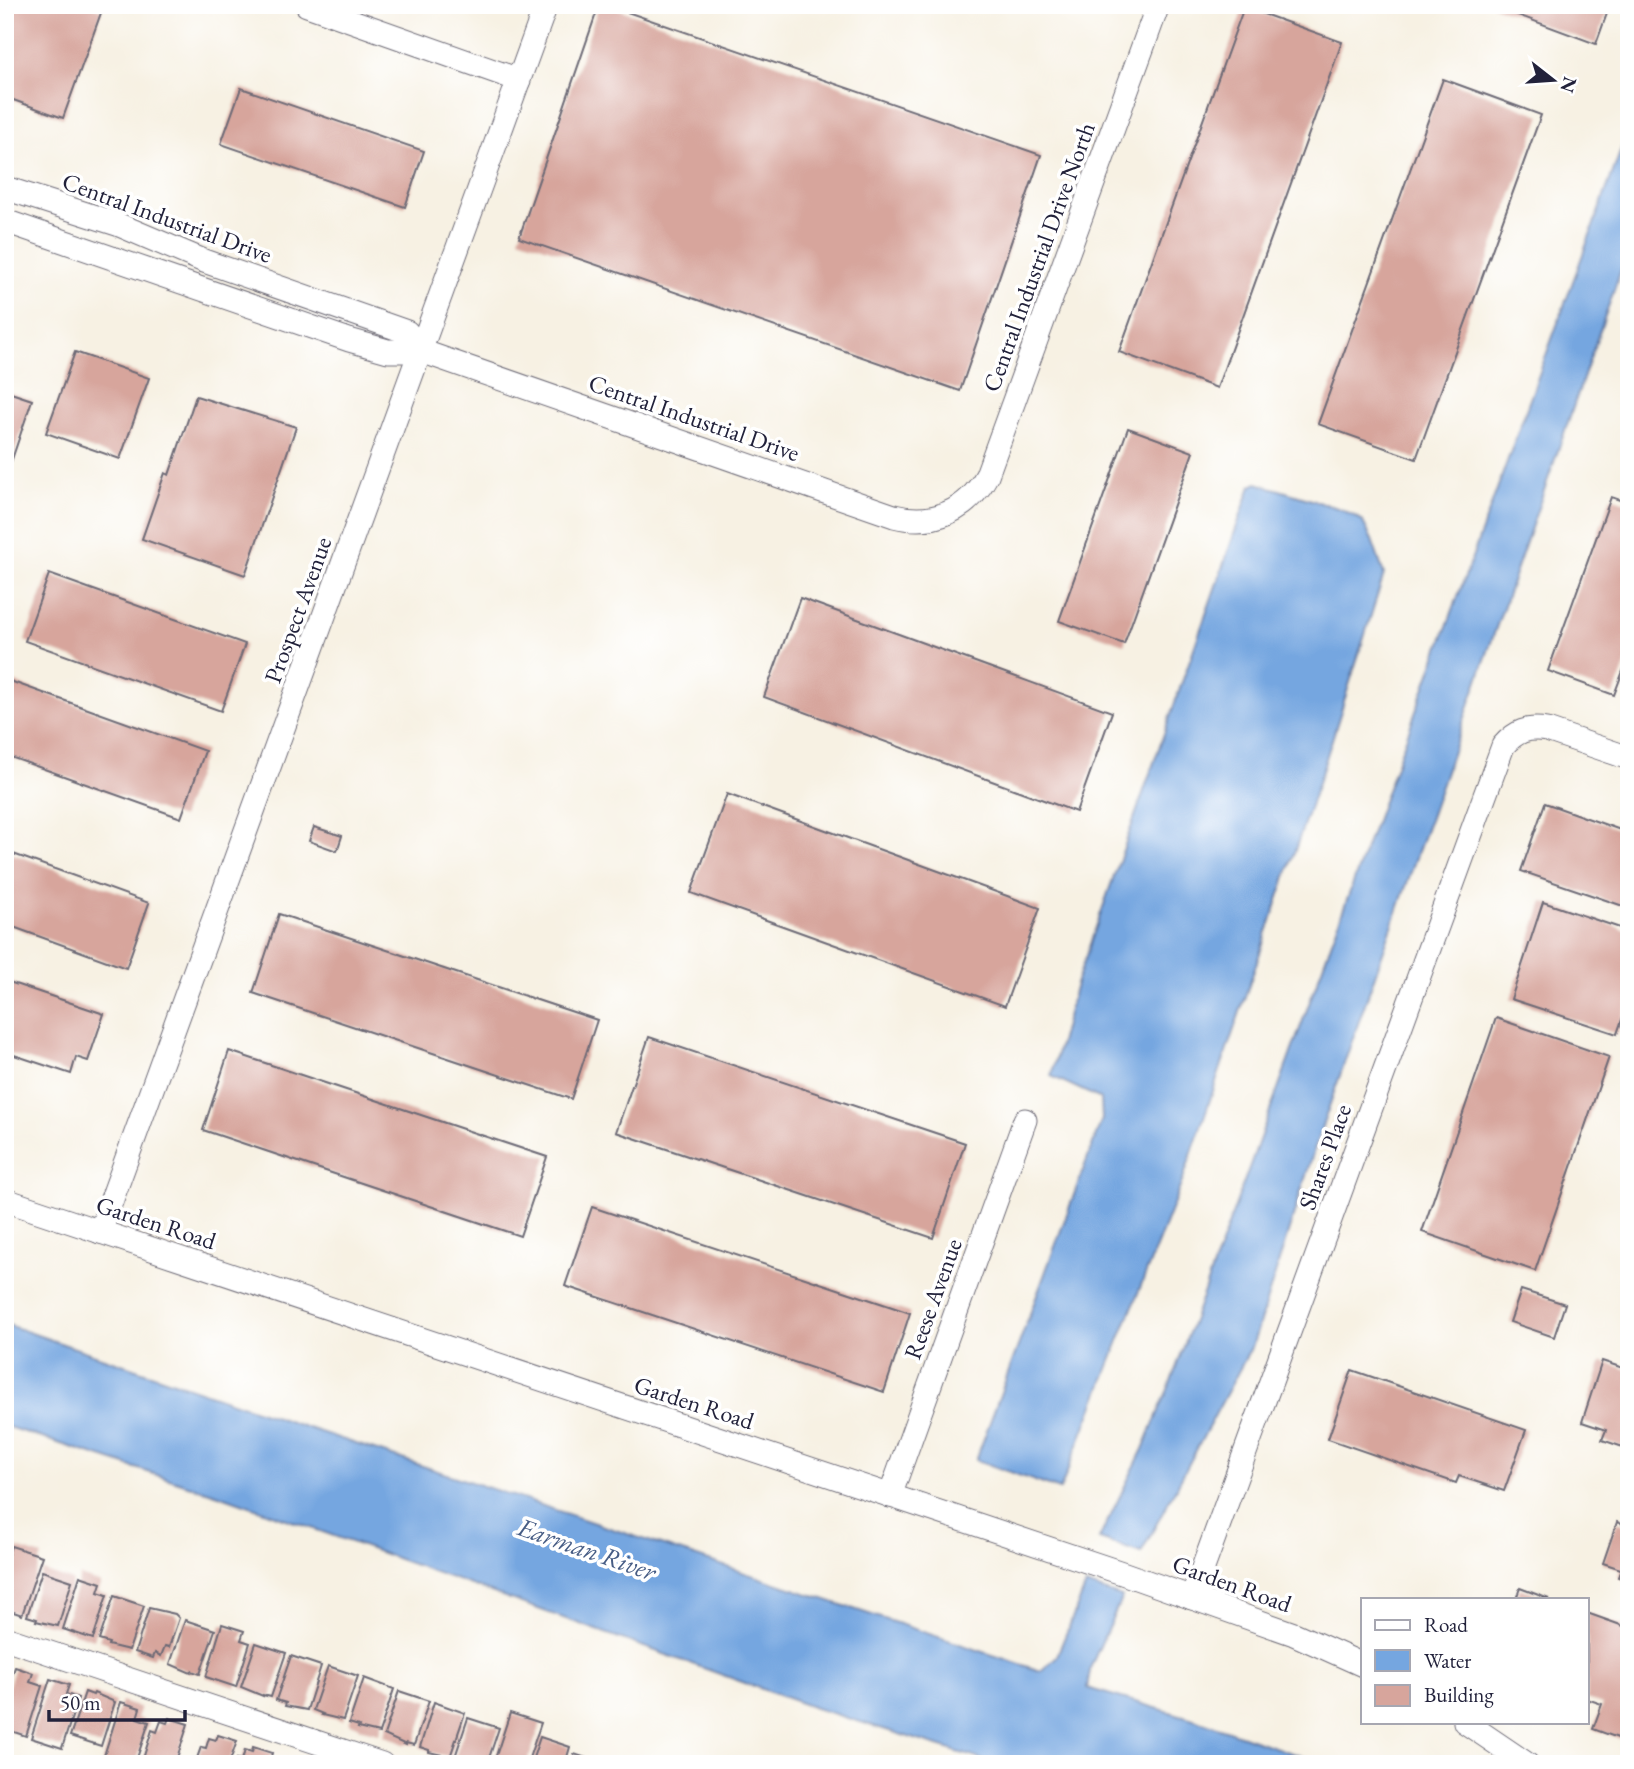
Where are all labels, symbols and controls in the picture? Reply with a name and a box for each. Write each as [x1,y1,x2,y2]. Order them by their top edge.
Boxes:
north arrow [1518,46,1588,116]
text: N [1554,74,1583,96]
street label: Central Industrial Drive North [975,118,1102,396]
street label: Central Industrial Drive [58,165,276,270]
street label: Central Industrial Drive [585,367,804,468]
street label: Prospect Avenue [257,532,338,687]
street label: Shares Place [1291,1100,1358,1214]
street label: Garden Road [92,1189,221,1257]
street label: Reese Avenue [896,1234,969,1364]
street label: Garden Road [630,1369,759,1437]
water label: Earman River [513,1509,662,1589]
street label: Garden Road [1168,1548,1297,1620]
legend [1361,1598,1588,1724]
text: Road [1424,1611,1468,1638]
text: Water [1424,1647,1471,1674]
scale bar [49,1678,186,1722]
text: Building [1424,1681,1494,1708]
text: 50 m [60,1689,101,1716]

